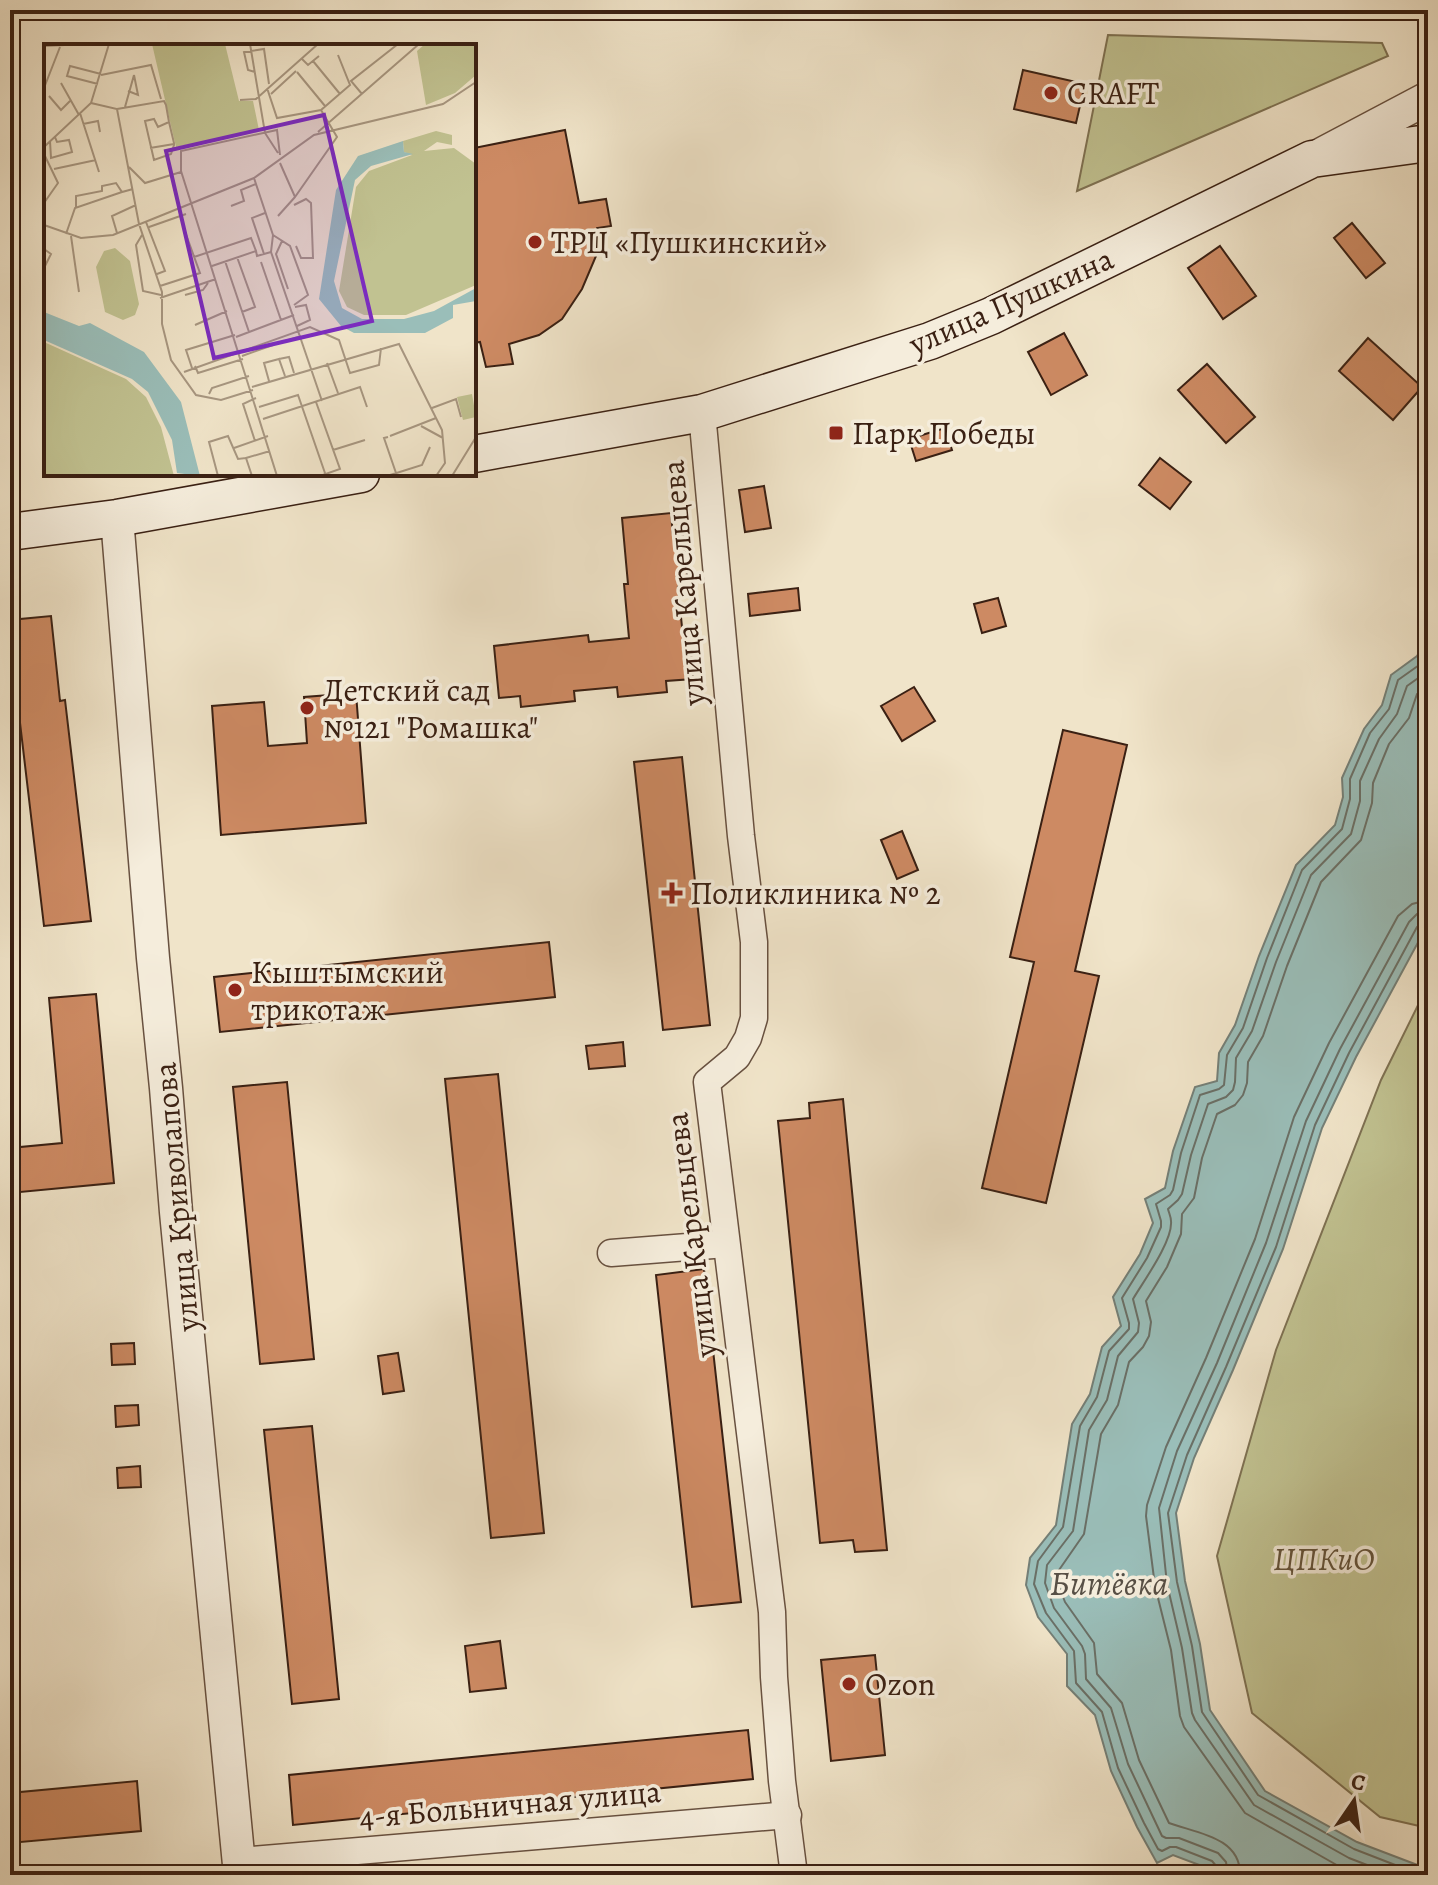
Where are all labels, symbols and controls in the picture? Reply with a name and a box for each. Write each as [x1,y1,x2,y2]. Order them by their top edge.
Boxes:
inset map [44,44,476,476]
place label: CRAFT [1067,71,1160,115]
marker: CRAFT [1042,84,1060,102]
place label: ТРЦ «Пушкинский» [551,220,827,264]
marker: ТРЦ «Пушкинский» [526,233,544,251]
street label: улица Пушкина [901,236,1120,366]
place label: Парк Победы [852,411,1035,455]
marker: Парк Победы [827,424,845,442]
street label: улица Карельцева [650,458,716,709]
place label: Детский сад №121 "Ромашка" [323,668,538,749]
marker: Детский сад №121 "Ромашка" [298,699,316,717]
place label: Поликлиника № 2 [690,871,941,915]
marker: Поликлиника № 2 [661,882,683,904]
place label: Кыштымский трикотаж [251,950,444,1031]
marker: Кыштымский трикотаж [226,981,244,999]
street label: улица Криволапова [142,1060,210,1334]
street label: улица Карельцева [654,1110,728,1361]
park label: ЦПКиО [1274,1537,1374,1581]
water label: Битёвка [1050,1560,1168,1607]
place label: Ozon [865,1662,935,1706]
marker: Ozon [840,1675,858,1693]
north arrow [1314,1761,1394,1841]
text: С [1348,1766,1368,1799]
street label: 4-я Больничная улица [357,1769,663,1839]

